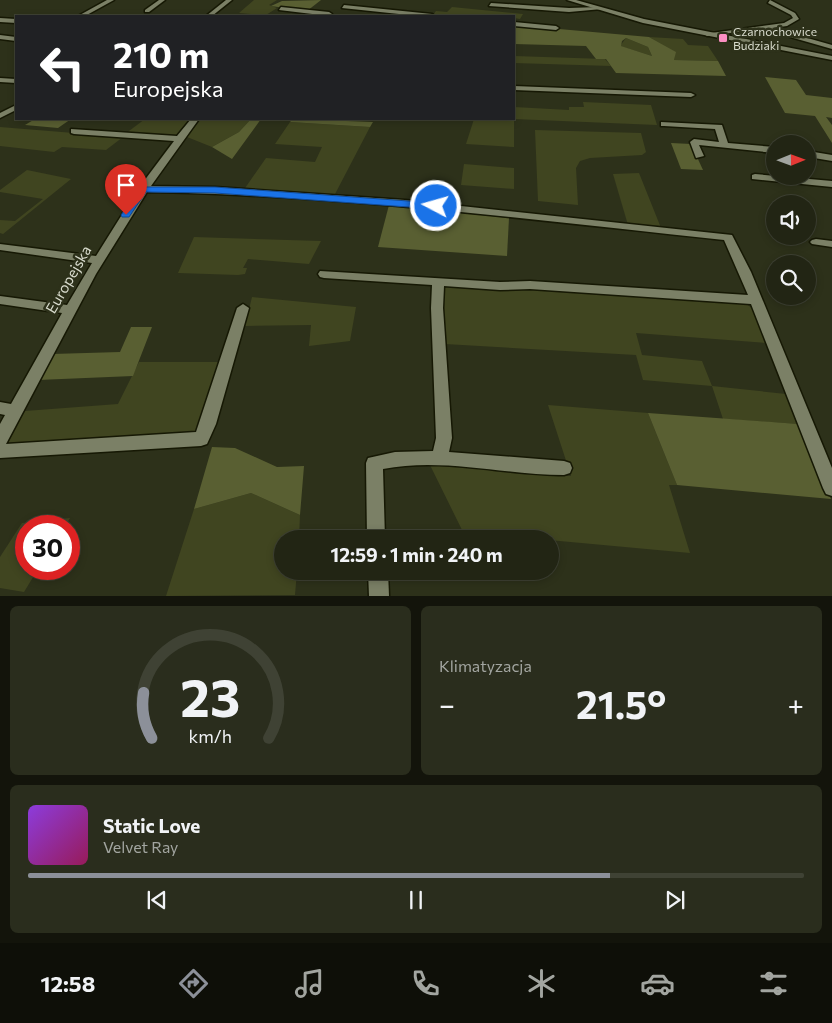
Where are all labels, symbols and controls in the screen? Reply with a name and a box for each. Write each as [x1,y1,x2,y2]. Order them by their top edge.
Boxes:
place label: Czarnochowice Budziaki [733,24,817,52]
text: 210 m [113,32,209,75]
marker: Czarnochowice Budziaki [717,32,729,44]
icon: left [30,35,95,100]
text: Europejska [113,75,224,102]
north arrow [766,135,816,185]
map controls [766,135,816,305]
pin [105,164,147,215]
icon: arrive [112,171,140,199]
position arrow [409,179,461,231]
button: sound [766,195,816,245]
street label: Europejska [41,242,95,316]
button: search [766,255,816,305]
speed limit sign: 30 [15,515,80,580]
text: 12:59 · 1 min · 240 m [331,543,502,566]
text: Klimatyzacja [439,656,532,675]
text: 23 [181,664,240,728]
text: 21.5° [576,680,666,727]
text: − [439,687,455,721]
text: + [788,687,804,721]
text: km/h [189,725,232,747]
text: Static Love [103,814,200,837]
text: Velvet Ray [103,837,178,856]
icon: previous [143,886,171,914]
icon: pause [402,886,430,914]
icon: next [661,886,689,914]
icon: directions [176,966,211,1001]
icon: music [292,966,327,1001]
icon: phone [408,966,443,1001]
icon: climate [524,966,559,1001]
icon: car [640,966,675,1001]
icon: filters [756,966,791,1001]
text: 12:58 [41,970,95,997]

